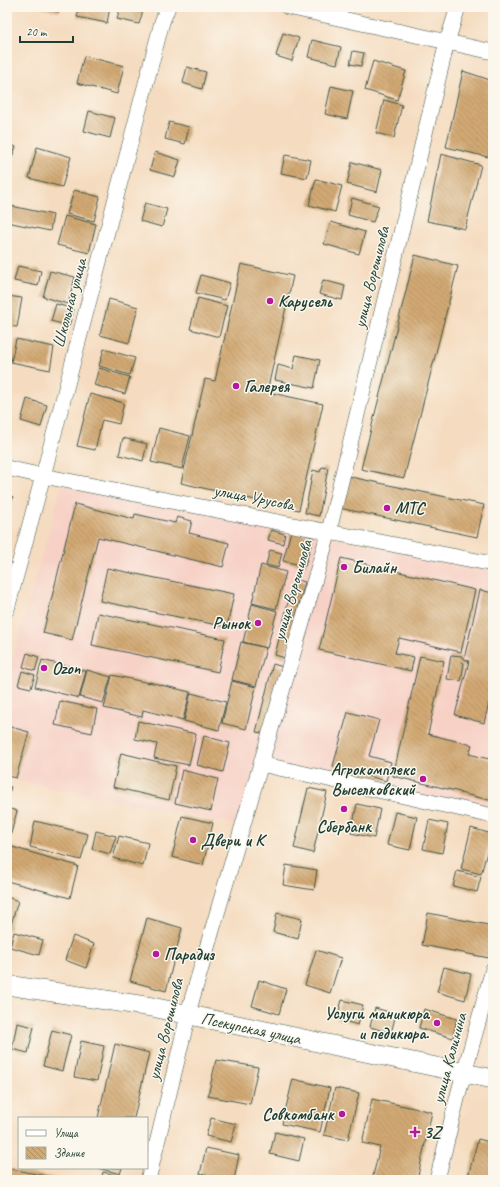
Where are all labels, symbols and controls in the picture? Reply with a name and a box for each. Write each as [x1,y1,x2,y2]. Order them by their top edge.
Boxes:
scale bar [20,18,73,44]
text: 20 m [26,24,48,40]
street label: улица Ворошилова [349,223,395,331]
street label: Школьная улица [47,254,92,350]
place label: Карусель [278,291,333,312]
marker: Карусель [265,296,275,306]
place label: Галерея [244,376,290,397]
marker: Галерея [231,381,241,391]
street label: улица Урусова [211,479,298,516]
place label: МТС [395,498,427,519]
marker: МТС [382,503,392,513]
street label: улица Ворошилова [268,536,317,644]
place label: Билайн [352,557,398,578]
marker: Билайн [339,562,349,572]
place label: Рынок [213,613,251,634]
marker: Рынок [253,618,263,628]
place label: Ozon [52,658,82,679]
marker: Ozon [39,663,49,673]
place label: Агрокомплекс Выселковский [331,759,417,800]
marker: Агрокомплекс Выселковский [418,774,428,784]
marker: Сбербанк [339,804,349,814]
place label: Сбербанк [317,816,372,837]
place label: Двери и К [201,830,267,851]
marker: Двери и К [188,835,198,845]
place label: Парадиз [164,944,215,965]
marker: Парадиз [151,949,161,959]
street label: улица Ворошилова [143,975,189,1083]
place label: Услуги маникюра и педикюра. [324,1003,431,1044]
street label: Псекупская улица [199,1008,304,1050]
street label: улица Калинина [427,1009,472,1107]
marker: Услуги маникюра и педикюра. [432,1018,442,1028]
place label: Совкомбанк [262,1104,335,1125]
marker: Совкомбанк [337,1109,347,1119]
legend [18,1117,148,1169]
place label: 3Z [424,1122,444,1143]
text: Улица [54,1125,79,1141]
marker: 3Z [409,1126,421,1138]
text: Здание [54,1145,85,1161]

